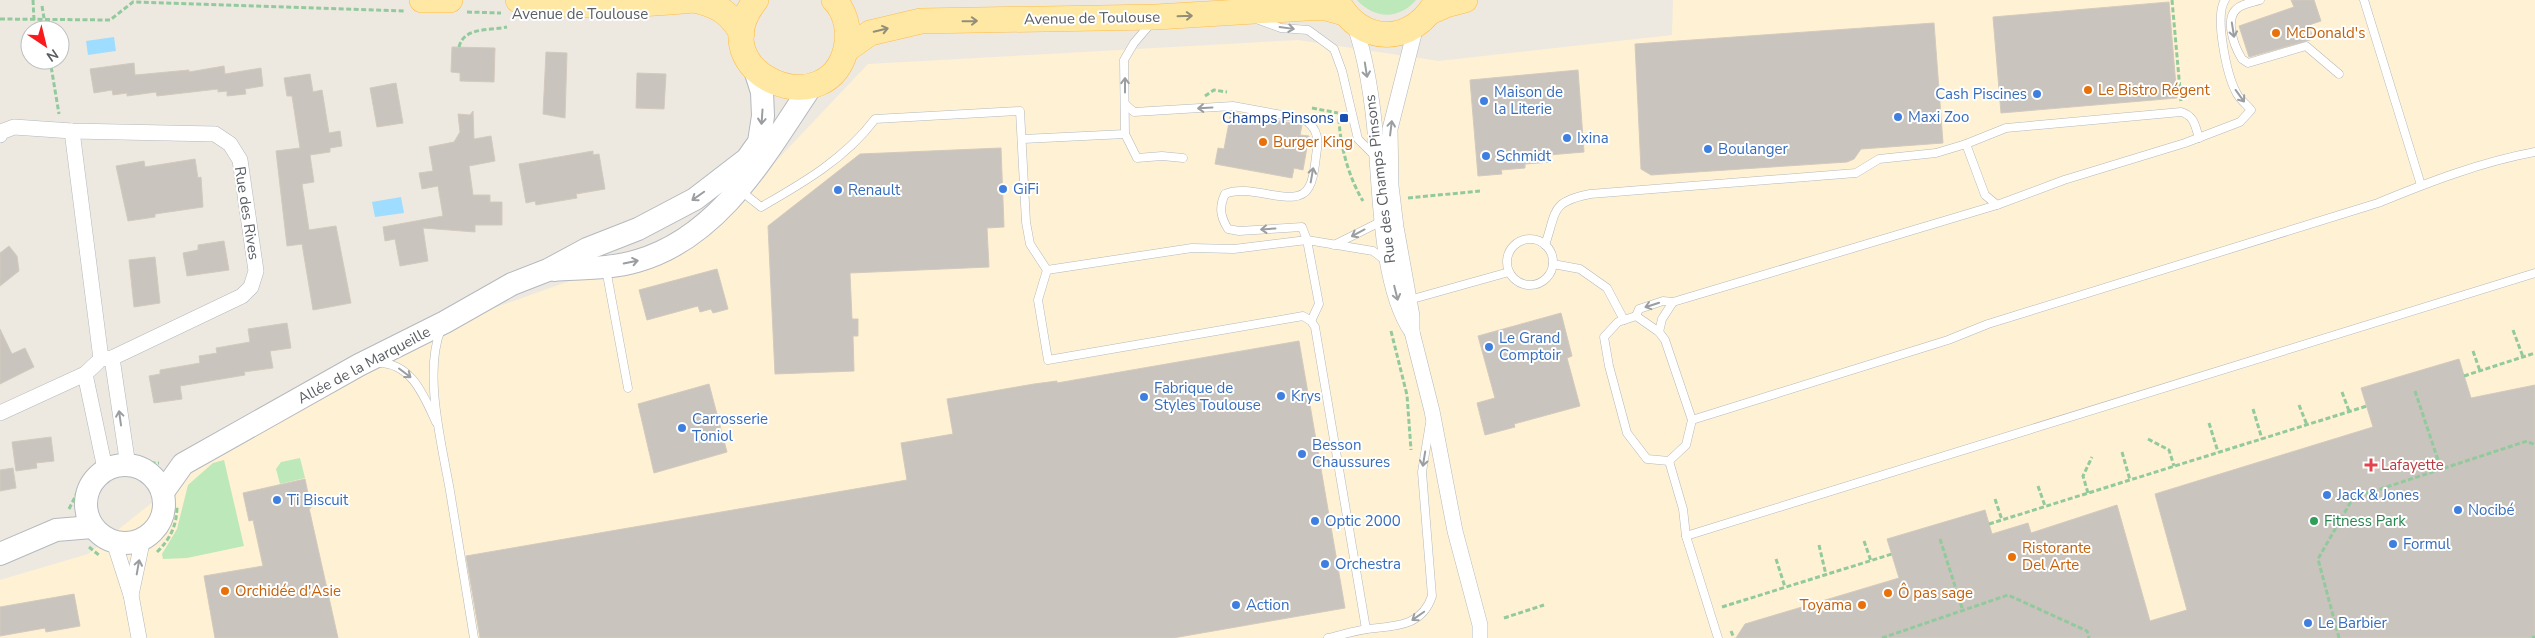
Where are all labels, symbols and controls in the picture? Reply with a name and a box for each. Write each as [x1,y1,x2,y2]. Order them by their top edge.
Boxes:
street label: Avenue de Toulouse [512,4,648,24]
street label: Avenue de Toulouse [1024,7,1160,29]
one-way arrow [1177,11,1193,20]
one-way arrow [962,16,978,25]
north arrow [20,20,70,70]
one-way arrow [2228,22,2238,38]
one-way arrow [1278,23,1294,33]
place label: McDonald's [2286,23,2365,43]
one-way arrow [873,25,889,35]
marker: McDonald's [2270,27,2282,39]
text: N [42,44,62,66]
one-way arrow [1361,62,1371,78]
one-way arrow [1120,77,1130,94]
place label: Le Bistro Régent [2098,80,2211,100]
place label: Maison de la Literie [1494,82,1563,119]
place label: Cash Piscines [1935,84,2027,104]
marker: Le Bistro Régent [2082,84,2094,96]
marker: Cash Piscines [2031,88,2043,100]
one-way arrow [2235,89,2245,103]
street label: Rue des Champs Pinsons [1360,93,1400,265]
marker: Maison de la Literie [1478,95,1490,107]
one-way arrow [1197,104,1213,113]
place label: Maxi Zoo [1908,107,1969,127]
place label: Champs Pinsons [1222,108,1334,128]
one-way arrow [757,109,767,125]
marker: Maxi Zoo [1892,111,1904,123]
marker: Champs Pinsons [1338,112,1350,124]
one-way arrow [1386,120,1396,136]
place label: Ixina [1577,128,1609,148]
place label: Burger King [1273,132,1353,152]
marker: Ixina [1561,132,1573,144]
marker: Burger King [1257,136,1269,148]
place label: Boulanger [1718,139,1789,159]
marker: Boulanger [1702,143,1714,155]
place label: Schmidt [1496,146,1552,166]
marker: Schmidt [1480,150,1492,162]
street label: Rue des Rives [230,165,264,261]
one-way arrow [1308,168,1318,184]
place label: GiFi [1013,179,1039,199]
place label: Renault [848,180,901,200]
marker: GiFi [997,183,1009,195]
marker: Renault [832,184,844,196]
one-way arrow [692,191,706,201]
one-way arrow [1260,224,1276,233]
one-way arrow [1351,228,1366,238]
one-way arrow [622,257,638,266]
one-way arrow [1392,285,1401,301]
one-way arrow [1645,300,1661,310]
street label: Allée de la Marqueille [294,321,434,409]
place label: Le Grand Comptoir [1499,328,1561,365]
marker: Le Grand Comptoir [1483,341,1495,353]
one-way arrow [398,367,411,378]
place label: Fabrique de Styles Toulouse [1154,378,1261,415]
place label: Krys [1291,386,1321,406]
marker: Krys [1275,390,1287,402]
marker: Fabrique de Styles Toulouse [1138,391,1150,403]
place label: Carrosserie Toniol [692,409,768,446]
one-way arrow [115,410,125,426]
marker: Carrosserie Toniol [676,422,688,434]
place label: Besson Chaussures [1312,435,1390,472]
marker: Besson Chaussures [1296,448,1308,460]
one-way arrow [1419,451,1429,467]
place label: Lafayette [2381,455,2444,475]
marker: Lafayette [2365,459,2377,471]
place label: Jack & Jones [2336,485,2419,505]
marker: Jack & Jones [2321,489,2333,501]
place label: Ti Biscuit [287,490,349,510]
marker: Ti Biscuit [271,494,283,506]
place label: Nocibé [2468,500,2515,520]
marker: Nocibé [2452,504,2464,516]
place label: Optic 2000 [1325,511,1401,531]
place label: Fitness Park [2324,511,2406,531]
marker: Optic 2000 [1309,515,1321,527]
marker: Fitness Park [2308,515,2320,527]
place label: Formul [2403,534,2451,554]
place label: Ristorante Del Arte [2022,538,2091,575]
marker: Formul [2387,538,2399,550]
marker: Ristorante Del Arte [2006,551,2018,563]
place label: Orchestra [1335,554,1401,574]
marker: Orchestra [1319,558,1331,570]
one-way arrow [134,559,143,575]
place label: Orchidée d'Asie [235,581,341,601]
place label: Ô pas sage [1898,582,1973,603]
marker: Orchidée d'Asie [219,585,231,597]
marker: Ô pas sage [1882,587,1894,599]
place label: Action [1246,595,1289,615]
place label: Toyama [1800,595,1852,615]
marker: Action [1230,599,1242,611]
marker: Toyama [1856,599,1868,611]
one-way arrow [1412,611,1426,621]
place label: Le Barbier [2318,613,2388,633]
marker: Le Barbier [2302,617,2314,629]

